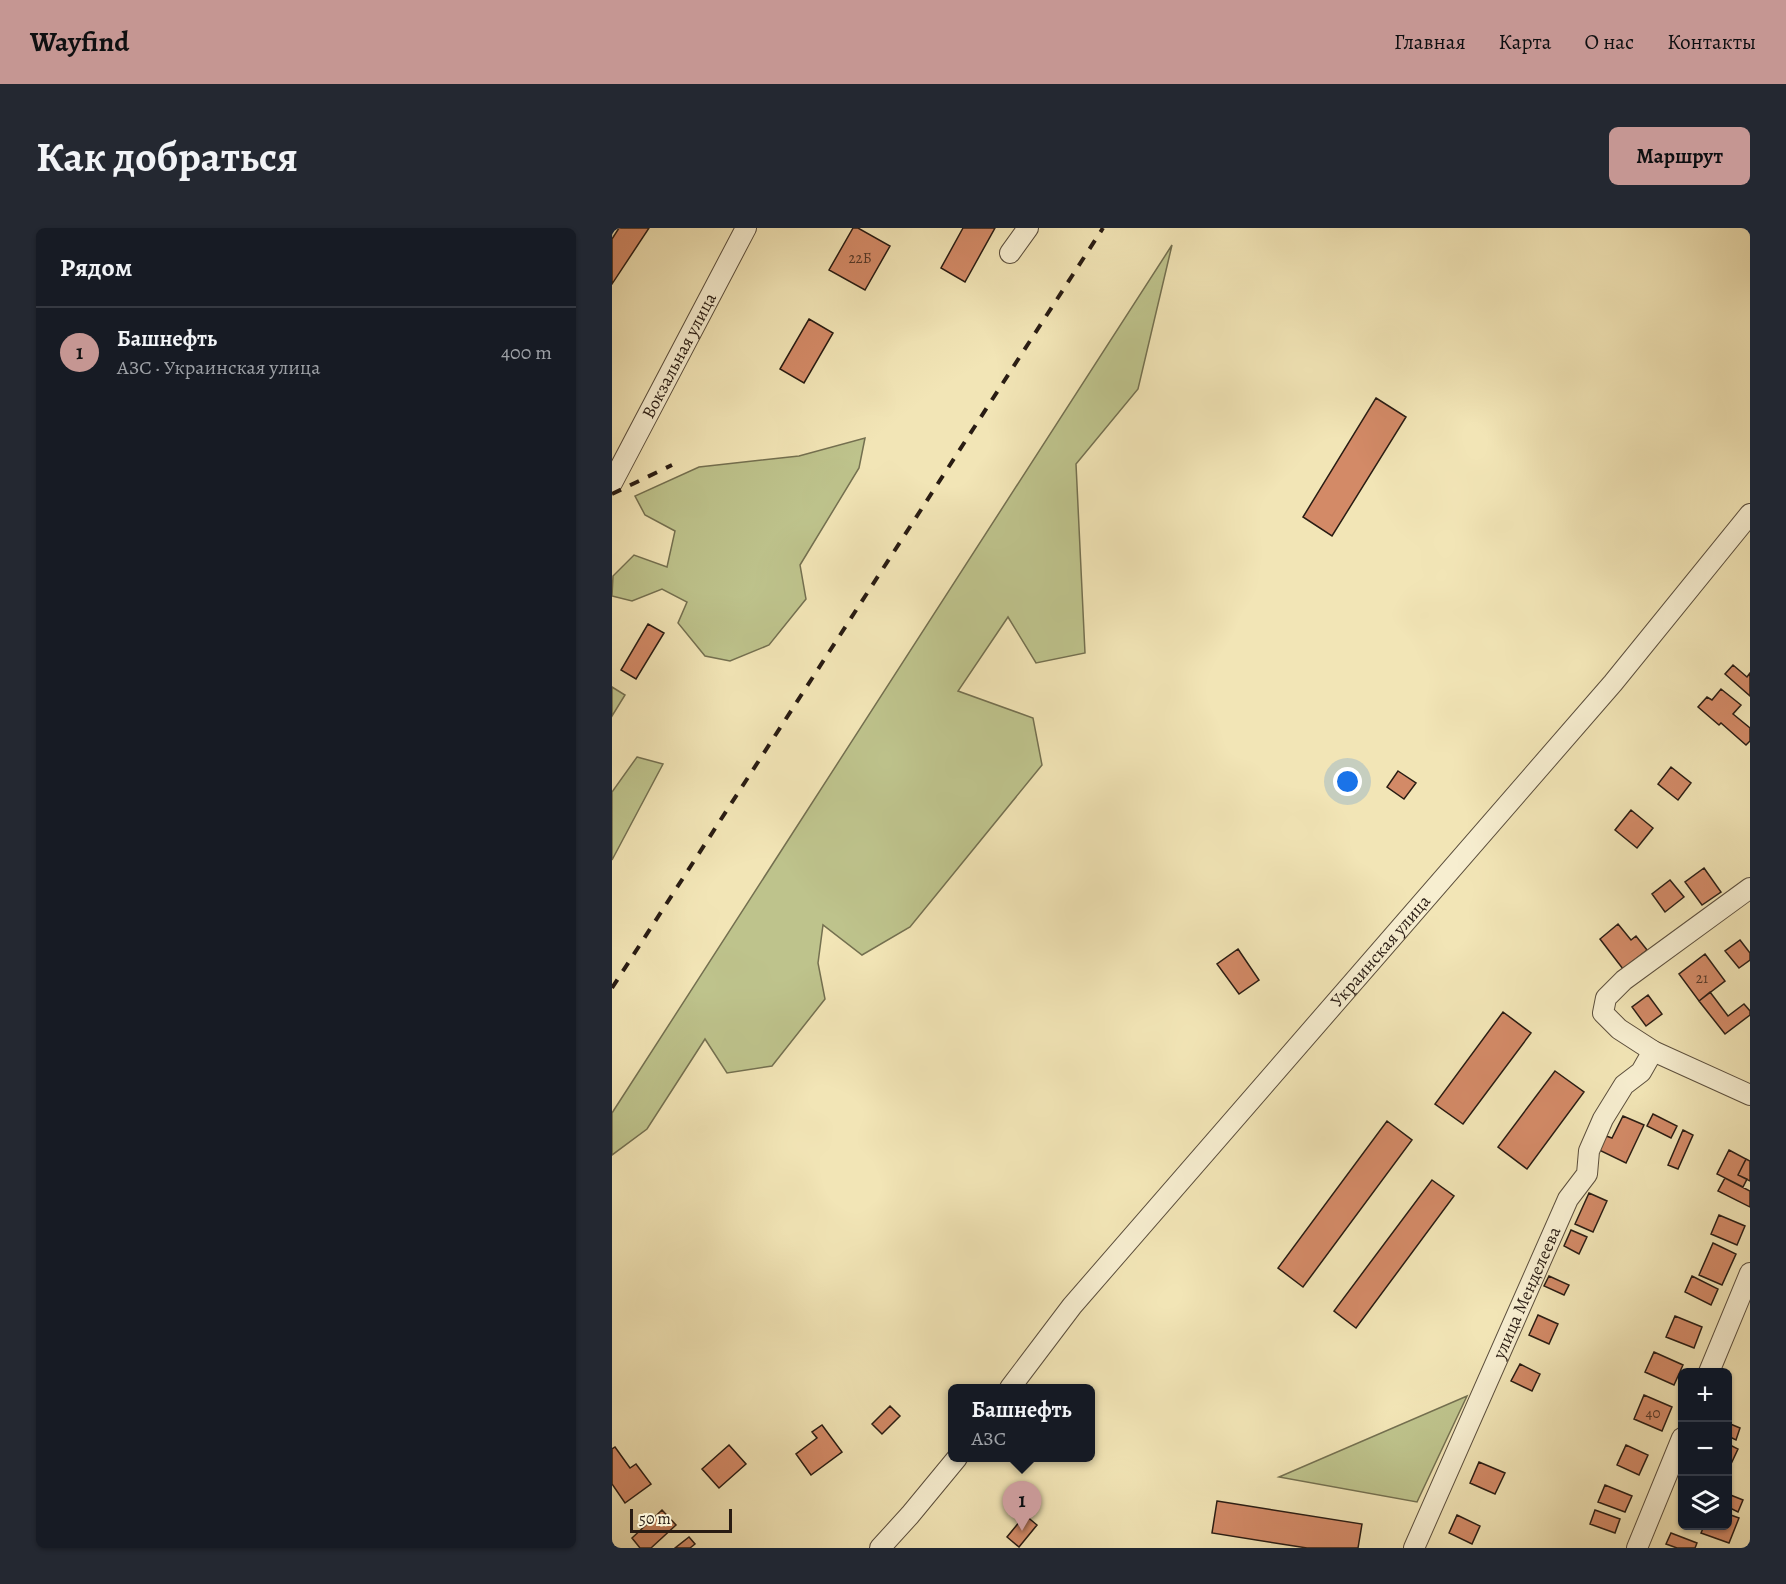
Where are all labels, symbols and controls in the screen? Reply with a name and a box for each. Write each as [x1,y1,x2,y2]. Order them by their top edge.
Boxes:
text: Wayfind [30,23,129,61]
text: Главная [1394,28,1466,56]
text: Карта [1499,28,1551,56]
text: О нас [1584,28,1634,56]
text: Контакты [1667,28,1756,56]
button: Маршрут [1609,127,1750,185]
text: Как добраться [36,128,298,185]
house number: 22Б [848,248,872,268]
text: Рядом [60,250,132,285]
street label: Вокзальная улица [636,288,722,423]
text: Башнефть [117,324,217,354]
text: 1 [76,339,83,366]
text: 400 m [501,339,552,366]
text: АЗС · Украинская улица [117,354,320,381]
your location [1333,767,1362,796]
street label: Украинская улица [1325,889,1436,1012]
house number: 21 [1696,968,1708,988]
street label: улица Менделеева [1486,1222,1567,1364]
map controls [1678,1368,1732,1530]
button: + [1678,1368,1732,1422]
popup [948,1384,1095,1462]
text: Башнефть [971,1395,1072,1425]
house number: 40 [1646,1403,1660,1423]
button: − [1678,1422,1732,1476]
text: АЗС [971,1425,1006,1452]
button: layers [1678,1476,1732,1530]
pin: 1 [1002,1482,1042,1531]
scale bar [630,1506,732,1534]
text: 50 m [639,1508,671,1530]

